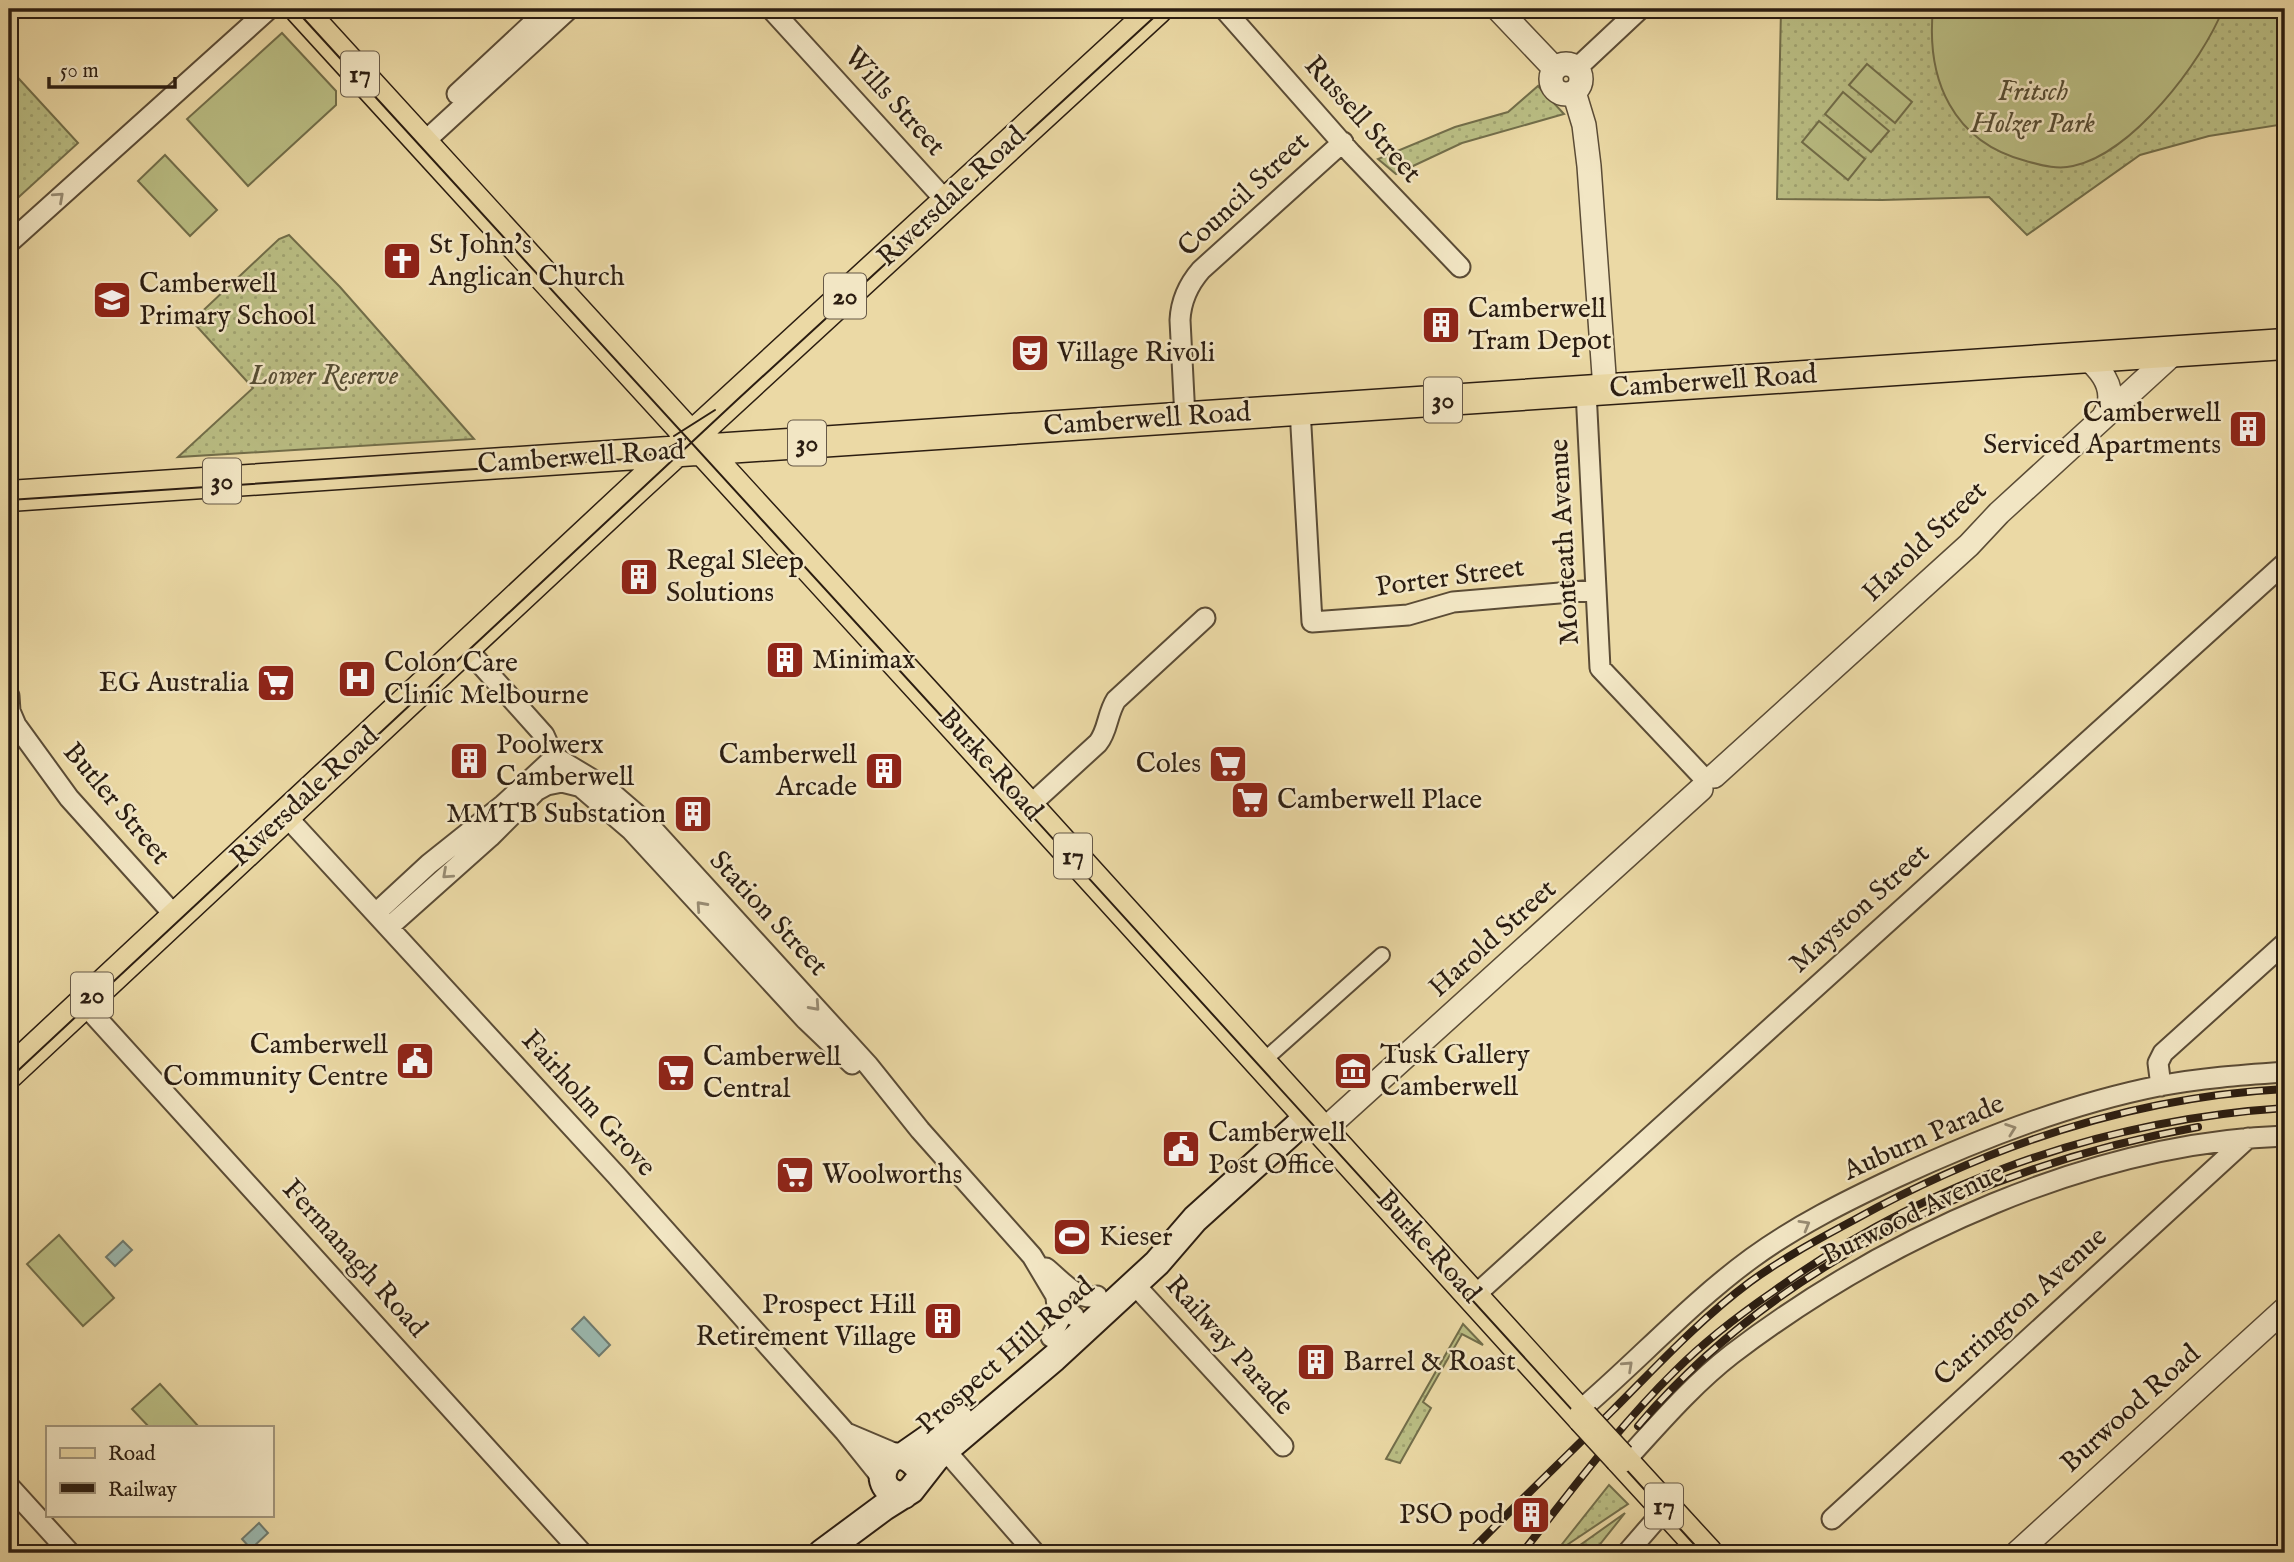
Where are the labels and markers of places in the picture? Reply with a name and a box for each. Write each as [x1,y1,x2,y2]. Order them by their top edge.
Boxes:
place label: St John's Anglican Church [428,228,625,295]
church icon: St John's Anglican Church [381,240,423,282]
place label: Camberwell Primary School [139,267,316,334]
school or university icon: Camberwell Primary School [91,279,133,321]
place label: Camberwell Tram Depot [1468,292,1612,359]
building icon: Camberwell Tram Depot [1420,304,1462,346]
theatre icon: Village Rivoli [1009,332,1051,374]
place label: Village Rivoli [1056,336,1215,371]
place label: Camberwell Serviced Apartments [1983,396,2221,463]
building icon: Camberwell Serviced Apartments [2227,408,2269,450]
place label: Regal Sleep Solutions [666,544,804,611]
building icon: Regal Sleep Solutions [618,556,660,598]
building icon: Minimax [764,639,806,681]
place label: Minimax [812,643,916,678]
place label: Colon Care Clinic Melbourne [384,646,589,713]
hospital icon: Colon Care Clinic Melbourne [336,658,378,700]
supermarket icon: EG Australia [255,662,297,704]
place label: EG Australia [99,666,250,701]
place label: Poolwerx Camberwell [496,728,635,795]
place label: Camberwell Arcade [719,738,857,805]
building icon: Poolwerx Camberwell [448,740,490,782]
supermarket icon: Coles [1207,743,1249,785]
place label: Coles [1136,747,1201,782]
building icon: Camberwell Arcade [863,750,905,792]
supermarket icon: Camberwell Place [1229,779,1271,821]
place label: Camberwell Place [1277,783,1482,818]
building icon: MMTB Substation [672,793,714,835]
place label: MMTB Substation [446,797,666,832]
place label: Camberwell Community Centre [163,1028,388,1095]
place label: Tusk Gallery Camberwell [1380,1038,1530,1105]
public building icon: Camberwell Community Centre [394,1040,436,1082]
place label: Camberwell Central [703,1040,842,1107]
museum icon: Tusk Gallery Camberwell [1332,1050,1374,1092]
supermarket icon: Camberwell Central [655,1052,697,1094]
place label: Camberwell Post Office [1208,1116,1347,1183]
public building icon: Camberwell Post Office [1160,1128,1202,1170]
supermarket icon: Woolworths [774,1154,816,1196]
place label: Woolworths [822,1158,962,1193]
sports icon: Kieser [1051,1216,1093,1258]
place label: Kieser [1099,1220,1172,1255]
place label: Prospect Hill Retirement Village [696,1288,916,1355]
building icon: Prospect Hill Retirement Village [922,1300,964,1342]
building icon: Barrel & Roast [1295,1341,1337,1383]
place label: Barrel & Roast [1343,1345,1516,1380]
building icon: PSO pod [1510,1494,1552,1536]
place label: PSO pod [1399,1498,1504,1533]

